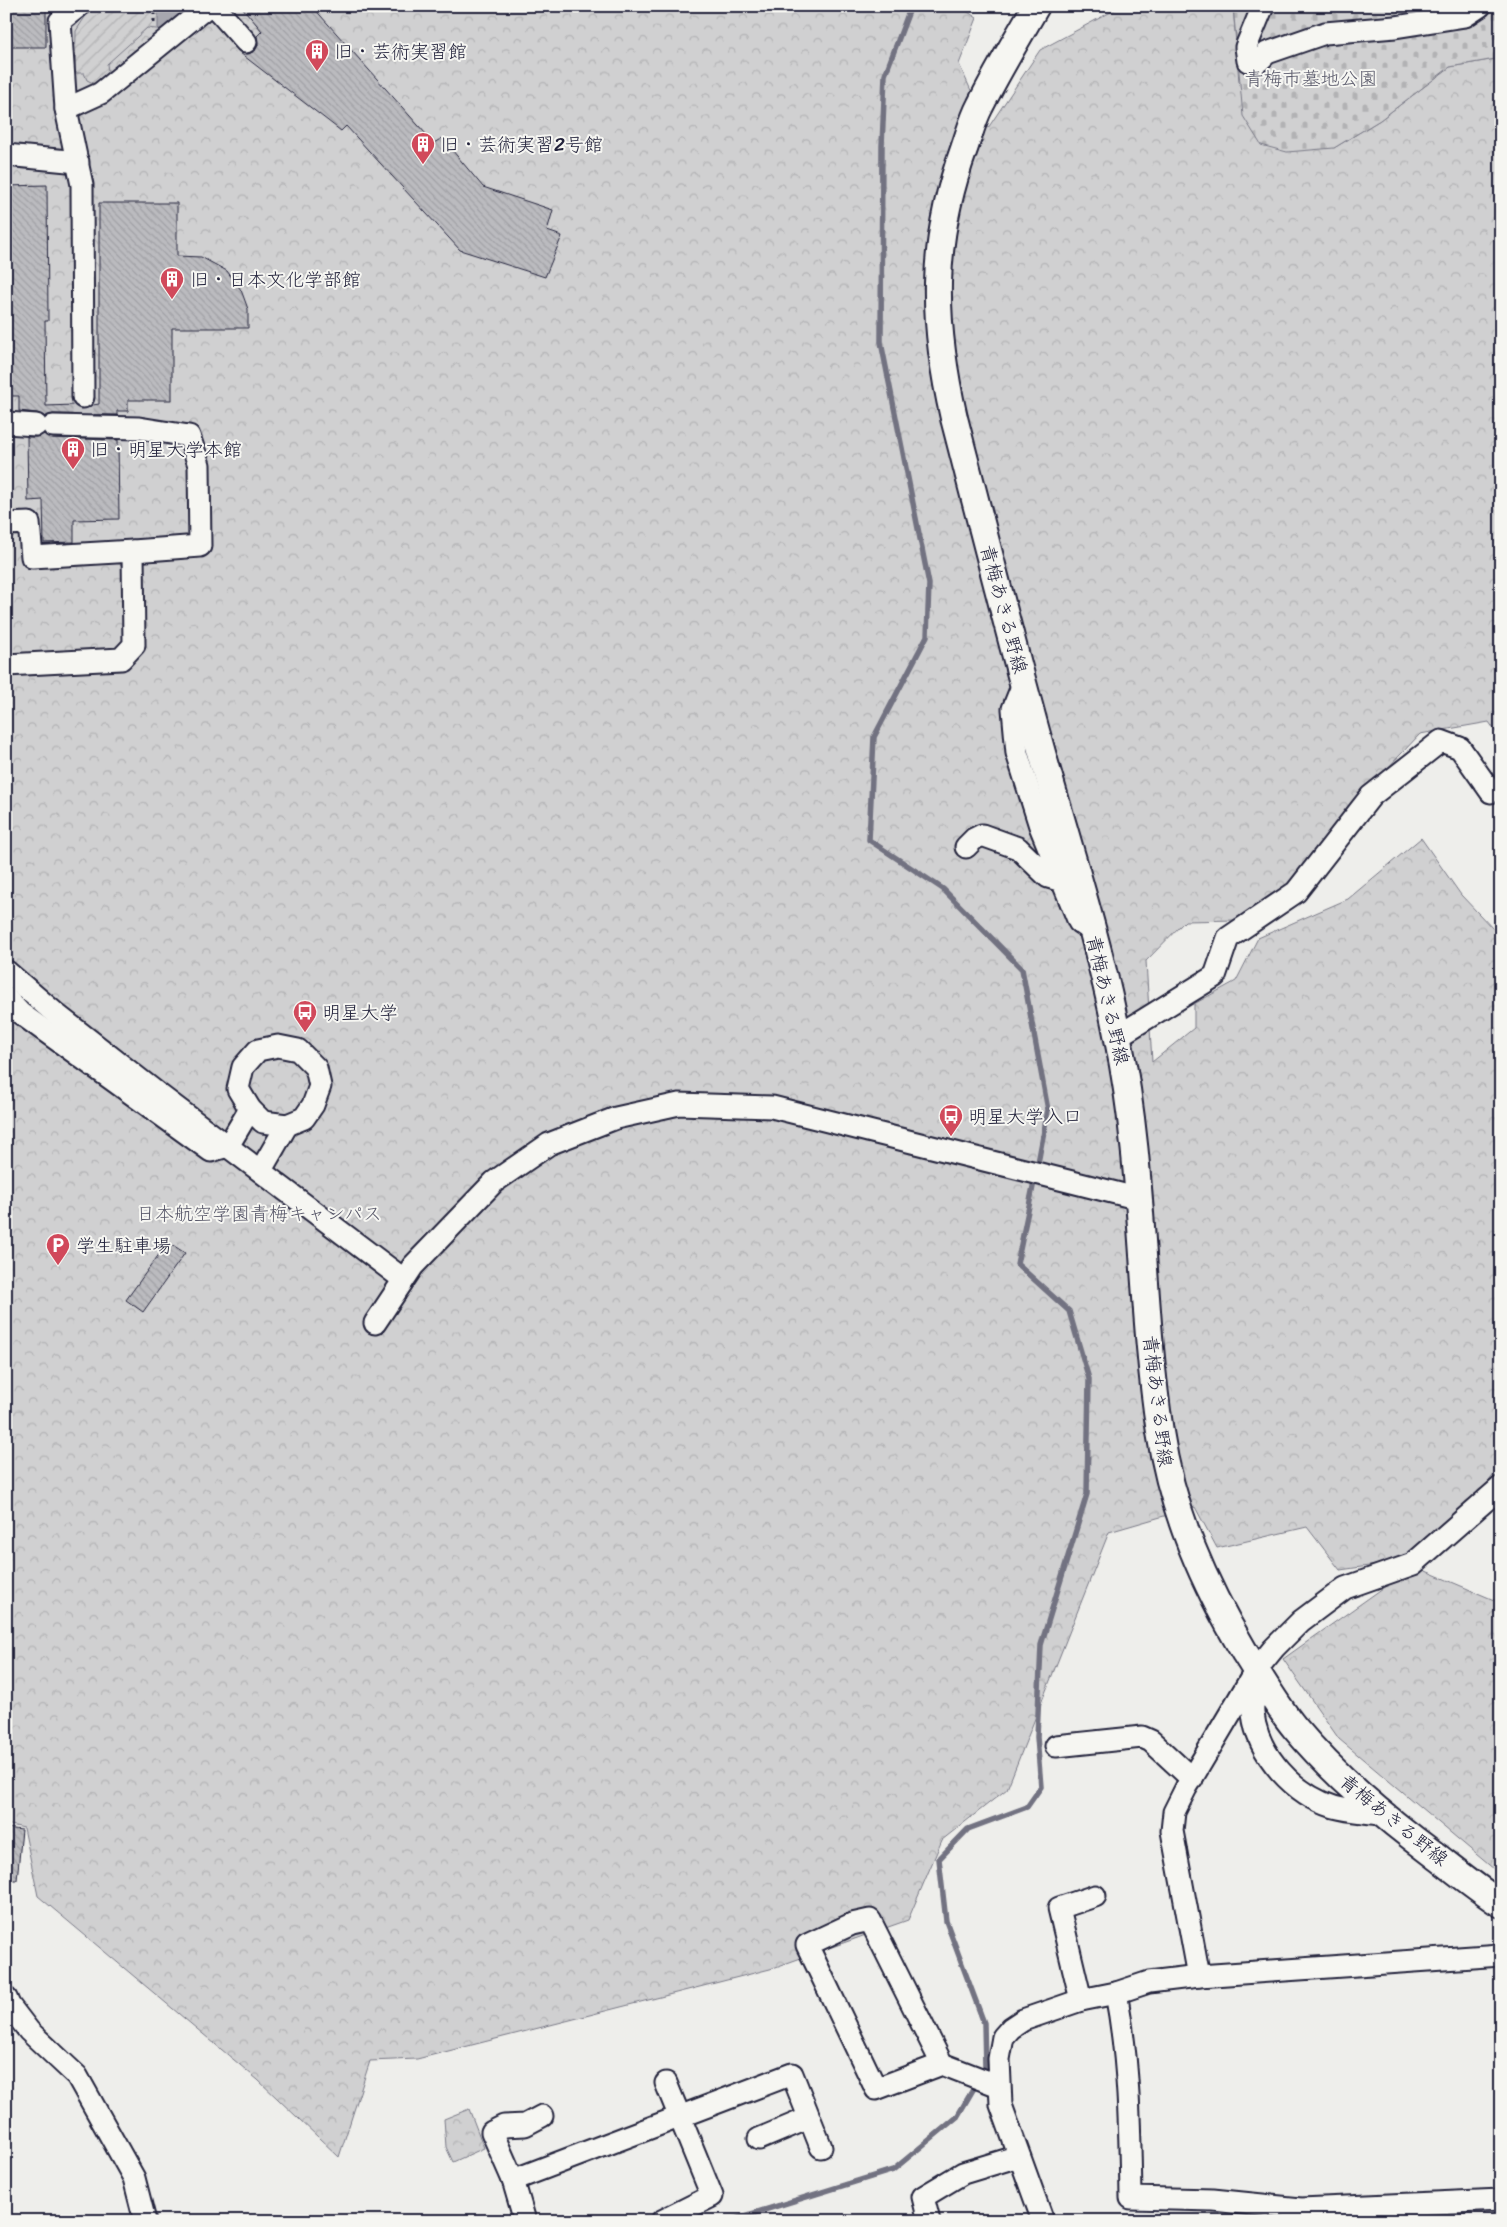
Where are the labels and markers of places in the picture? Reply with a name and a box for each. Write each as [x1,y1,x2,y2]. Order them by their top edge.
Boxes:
place label: 旧・芸術実習館 [334,35,467,68]
building icon: 旧・芸術実習館 [304,38,330,72]
place label: 旧・芸術実習2号館 [440,128,603,161]
building icon: 旧・芸術実習2号館 [410,131,436,165]
place label: 旧・日本文化学部館 [190,263,361,296]
building icon: 旧・日本文化学部館 [159,266,185,300]
place label: 旧・明星大学本館 [90,433,242,466]
building icon: 旧・明星大学本館 [60,436,86,470]
place label: 明星大学 [322,996,398,1029]
bus stop icon: 明星大学 [292,999,318,1033]
place label: 明星大学入口 [968,1100,1082,1133]
bus stop icon: 明星大学入口 [938,1103,964,1137]
place label: 学生駐車場 [76,1229,171,1262]
parking icon: 学生駐車場 [45,1232,71,1266]

